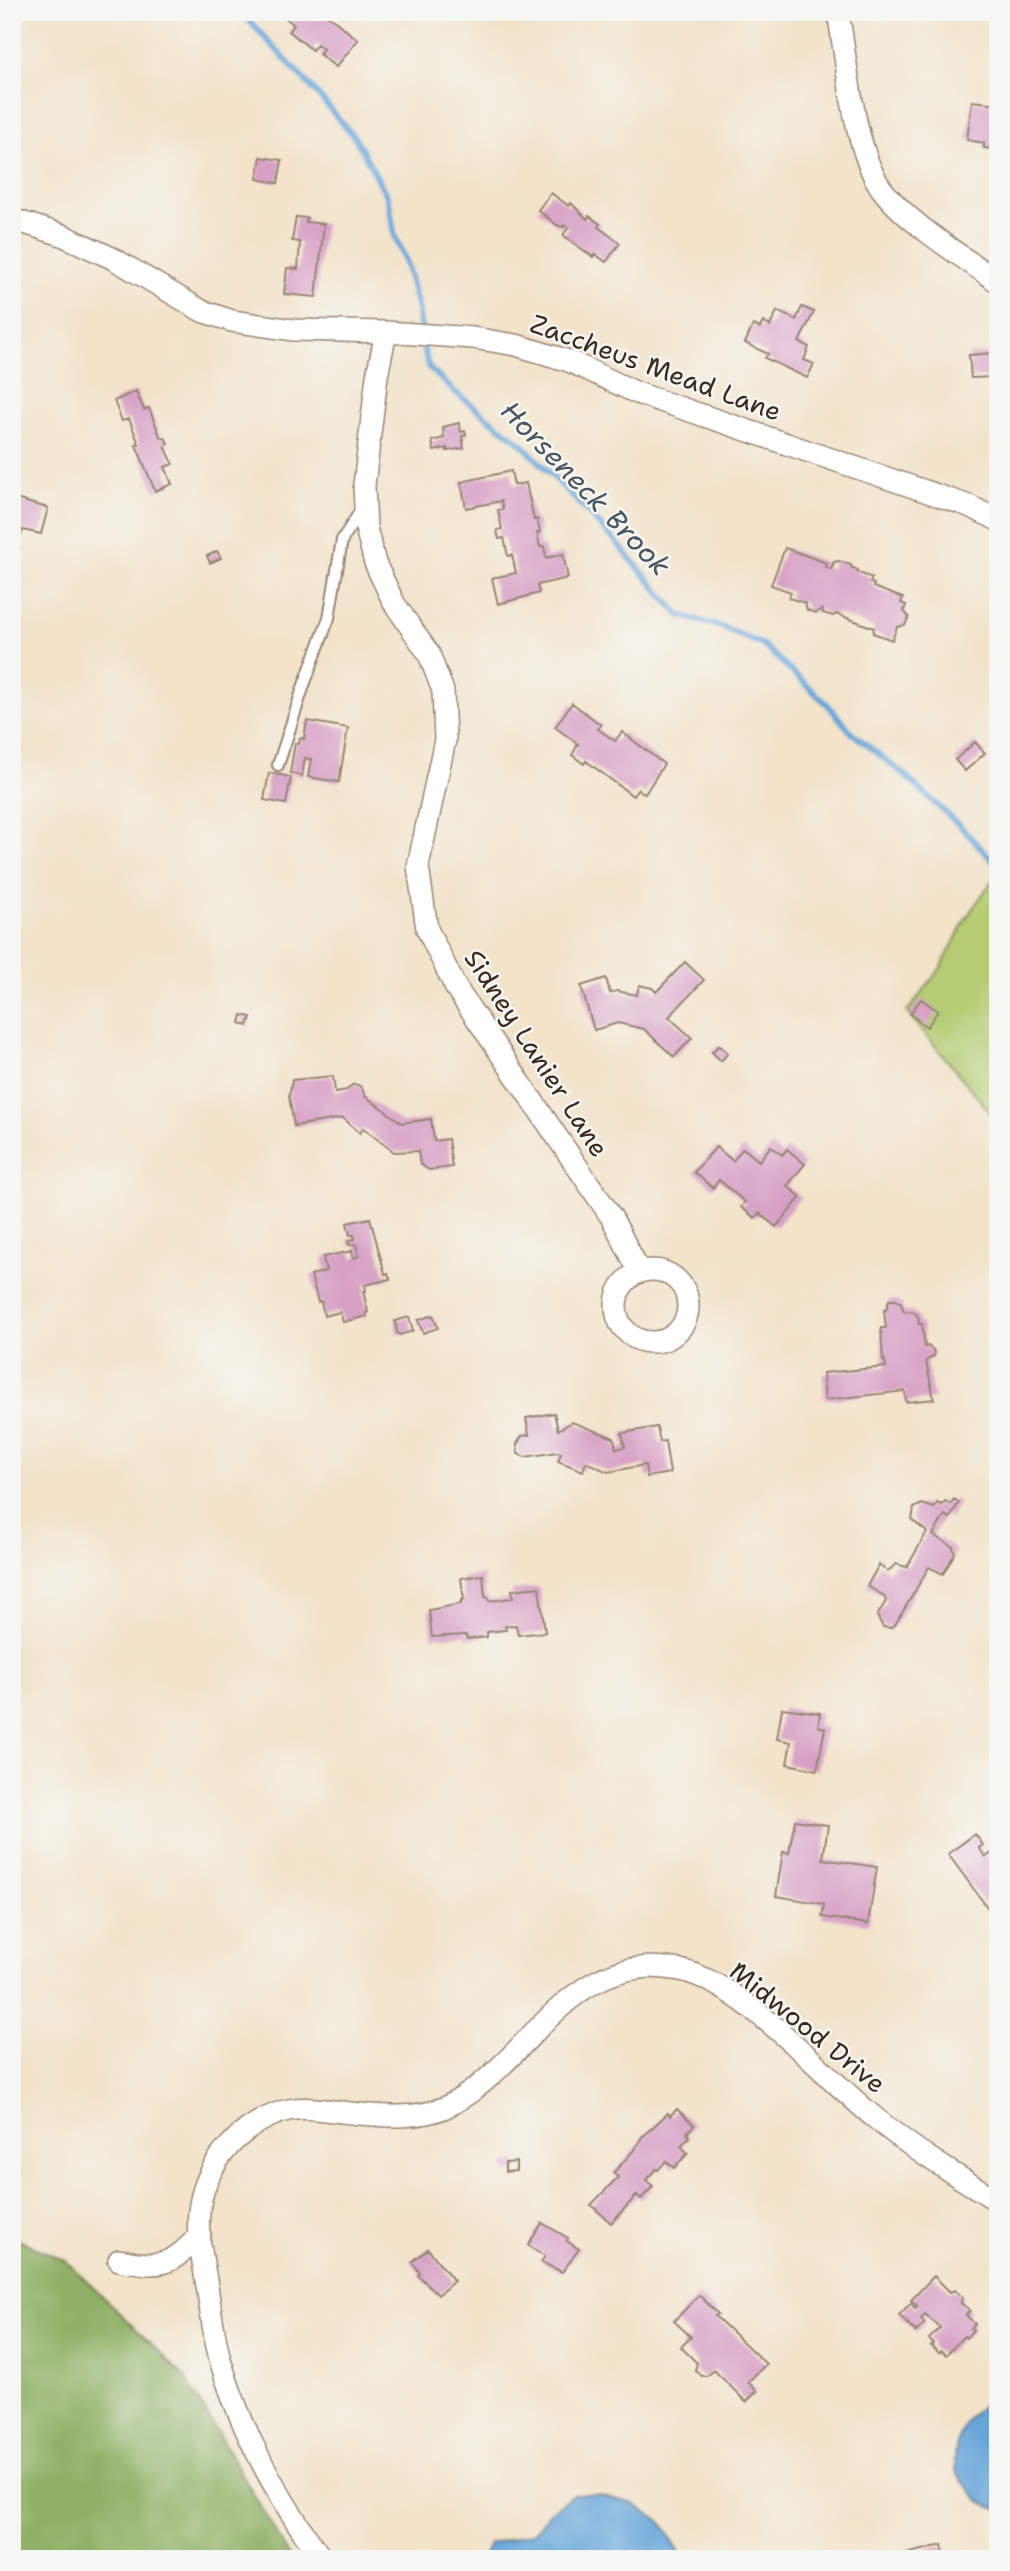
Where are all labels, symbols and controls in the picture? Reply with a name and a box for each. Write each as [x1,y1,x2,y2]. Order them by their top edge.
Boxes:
street label: Zaccheus Mead Lane [526,305,786,429]
water label: Horseneck Brook [493,392,679,584]
street label: Sidney Lanier Lane [457,943,617,1163]
street label: Midwood Drive [723,1953,893,2101]

